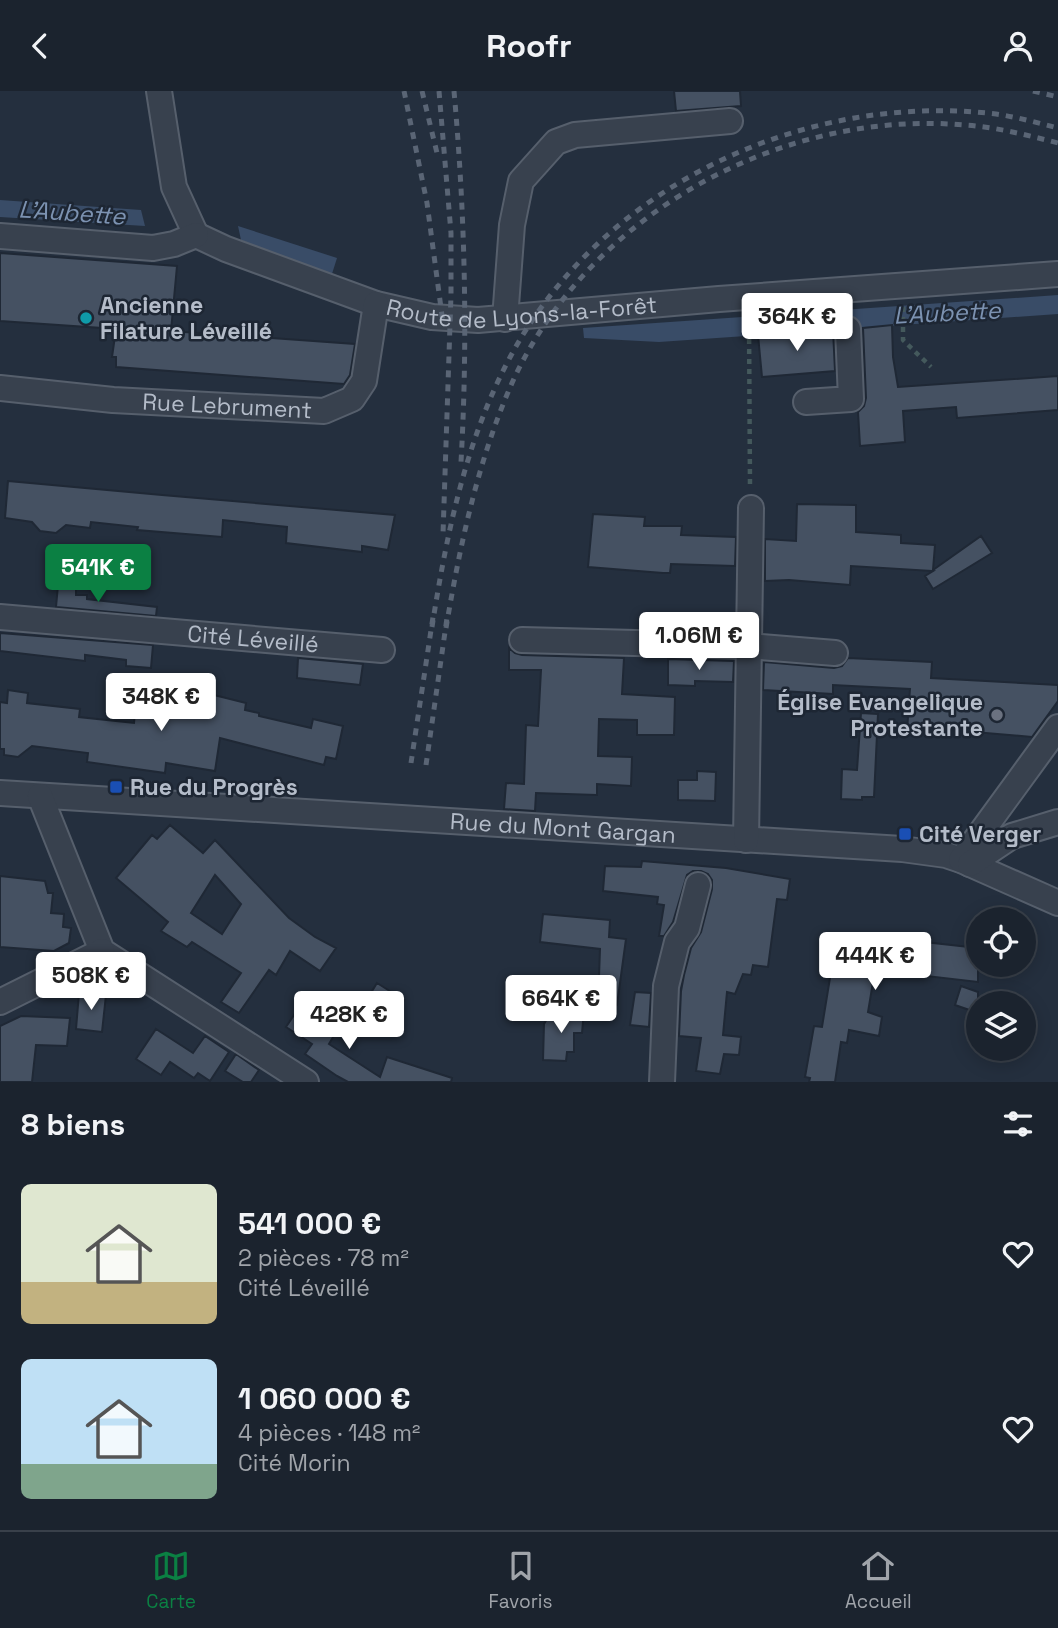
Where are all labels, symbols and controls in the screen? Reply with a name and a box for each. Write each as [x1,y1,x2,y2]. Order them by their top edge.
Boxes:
text: Roofr [486,26,572,66]
icon: back [21,27,59,65]
icon: person [999,27,1037,65]
water label: L'Aubette [18,193,127,232]
street label: Route de Lyons-la-Forêt [383,289,658,335]
place label: Ancienne Filature Léveillé [100,290,272,346]
pin: 364K € [740,293,854,353]
water label: L'Aubette [893,294,1002,331]
text: 364K € [758,301,836,331]
marker: Ancienne Filature Léveillé [78,310,94,326]
street label: Rue Lebrument [142,387,313,425]
pin: 541K € [41,545,155,604]
text: 541K € [61,552,135,582]
pin: 1.06M € [634,613,764,672]
street label: Cité Léveillé [186,618,320,659]
text: 1.06M € [655,620,743,650]
pin: 348K € [104,673,218,733]
text: 348K € [122,681,200,711]
place label: Église Evangelique Protestante [777,687,983,743]
marker: Église Evangelique Protestante [989,707,1005,723]
place label: Rue du Progrès [130,772,298,802]
marker: Rue du Progrès [108,779,124,795]
street label: Rue du Mont Gargan [449,806,677,850]
place label: Cité Verger [919,819,1041,849]
marker: Cité Verger [897,826,913,842]
map controls [966,907,1036,1061]
button: locate [966,907,1036,977]
pin: 444K € [818,933,932,992]
text: 444K € [835,940,915,970]
pin: 508K € [34,953,148,1012]
text: 508K € [52,960,130,990]
pin: 664K € [504,975,618,1035]
text: 664K € [522,983,600,1013]
pin: 428K € [292,991,406,1051]
button: layers [966,991,1036,1061]
text: 428K € [310,999,388,1029]
text: 8 biens [21,1105,125,1144]
icon: filters [999,1105,1037,1143]
text: 541 000 € [238,1204,381,1243]
icon: home [77,1212,161,1296]
icon: heart [999,1235,1037,1273]
text: 2 pièces · 78 m² [238,1243,409,1273]
text: Cité Léveillé [238,1273,370,1303]
text: 1 060 000 € [238,1379,411,1418]
icon: home [77,1387,161,1471]
icon: heart [999,1410,1037,1448]
text: 4 pièces · 148 m² [238,1418,420,1448]
text: Cité Morin [238,1448,351,1478]
tab: Carte [146,1547,196,1614]
tab: Favoris [489,1547,552,1614]
tab: Accueil [845,1547,912,1614]

